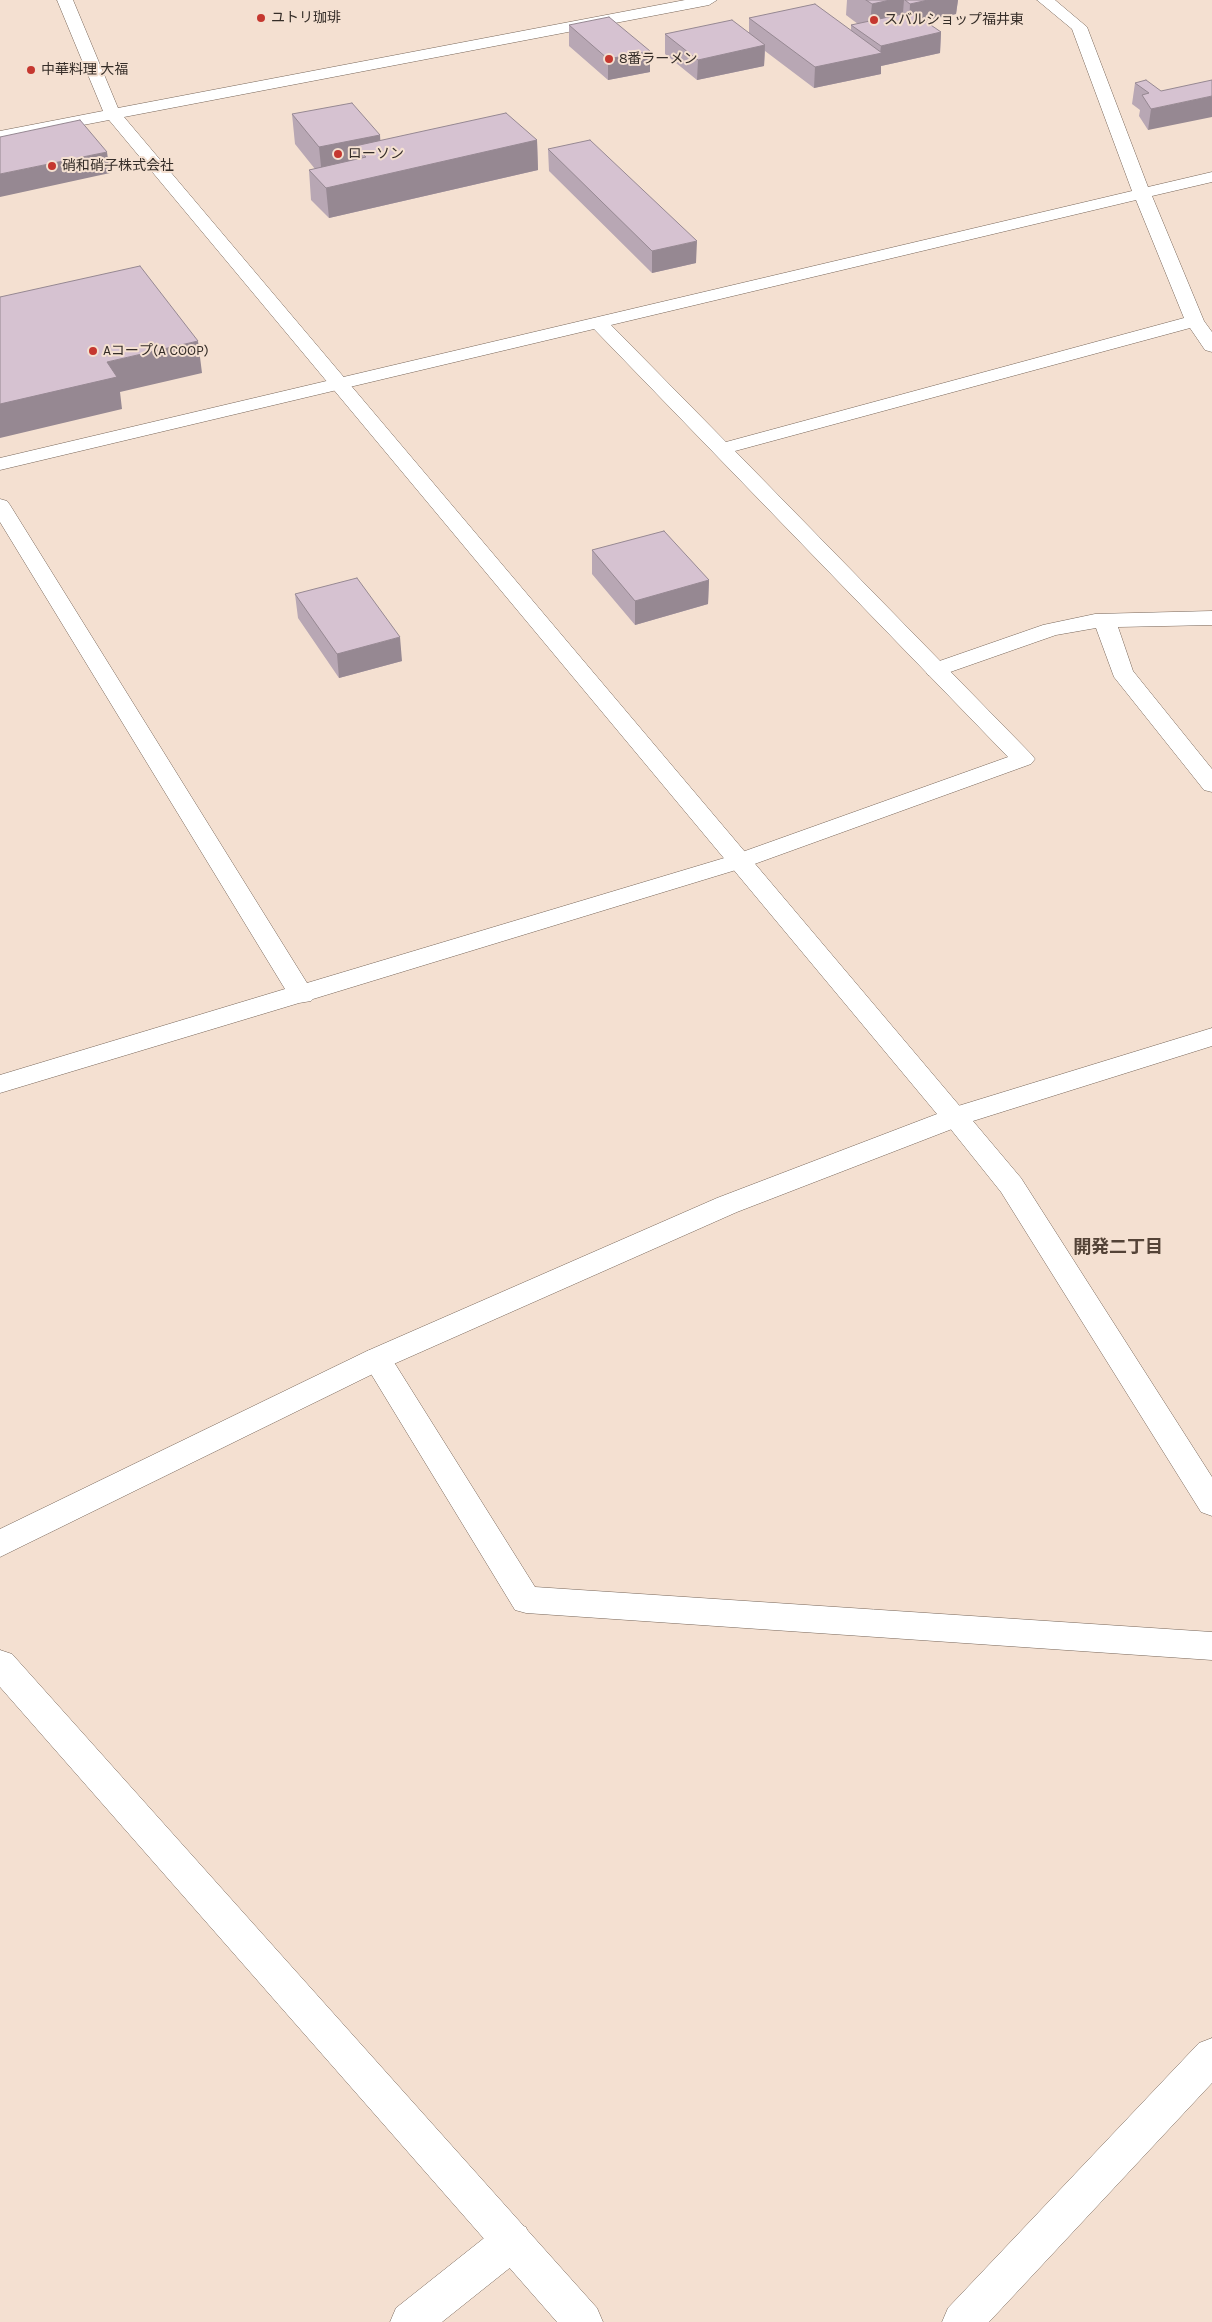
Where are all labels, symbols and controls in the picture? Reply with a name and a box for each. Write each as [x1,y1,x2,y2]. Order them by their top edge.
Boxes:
place label: ユトリ珈琲 [271,10,341,26]
marker: ユトリ珈琲 [255,12,267,24]
place label: スバルショップ福井東 [884,12,1024,28]
marker: スバルショップ福井東 [868,14,880,26]
place label: 8番ラーメン [619,51,698,67]
marker: 8番ラーメン [603,53,615,65]
place label: 中華料理 大福 [41,62,128,78]
marker: 中華料理 大福 [25,64,37,76]
place label: ローソン [348,146,404,162]
marker: ローソン [332,148,344,160]
place label: 硝和硝子株式会社 [62,158,174,174]
marker: 硝和硝子株式会社 [46,160,58,172]
place label: Aコープ(A COOP) [103,343,209,359]
marker: Aコープ(A COOP) [87,345,99,357]
district label: 開発二丁目 [1073,1237,1163,1259]

